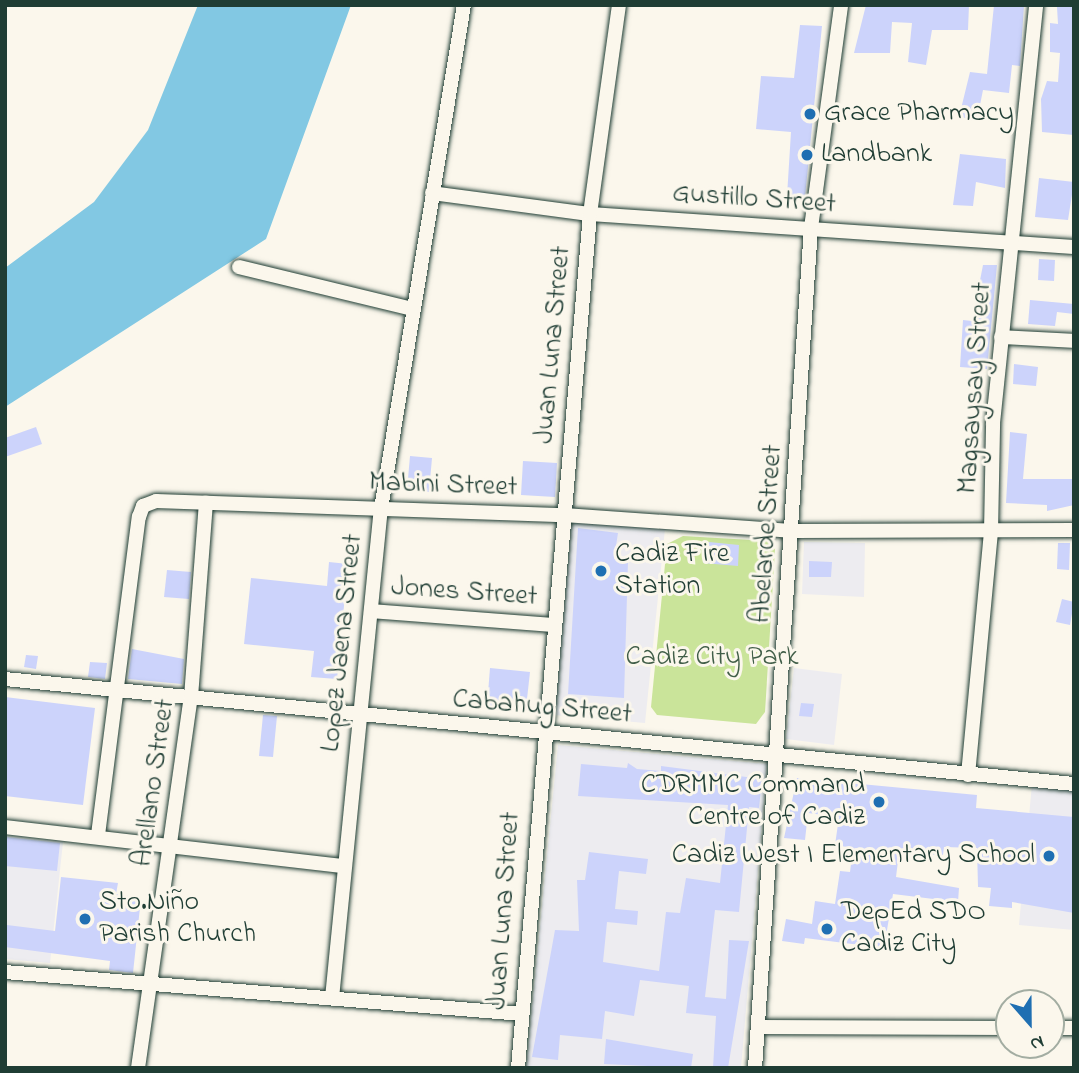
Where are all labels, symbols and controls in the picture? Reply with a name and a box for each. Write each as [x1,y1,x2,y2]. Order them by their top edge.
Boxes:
place label: Grace Pharmacy [824,97,1014,131]
marker: Grace Pharmacy [802,106,818,122]
place label: Landbank [821,138,932,172]
marker: Landbank [799,147,815,163]
street label: Gustillo Street [671,178,837,222]
street label: Juan Luna Street [529,245,579,445]
street label: Magsaysay Street [952,281,1000,495]
street label: Abelarde Street [745,444,791,624]
street label: Mabini Street [368,467,518,505]
street label: Lopez Jaena Street [315,532,371,754]
place label: Cadiz Fire Station [615,538,729,604]
marker: Cadiz Fire Station [593,563,609,579]
street label: Jones Street [390,571,538,615]
park label: Cadiz City Park [626,641,798,675]
street label: Cabahug Street [451,683,633,733]
street label: Arellano Street [127,697,183,869]
place label: CDRMMC Command Centre of Cadiz [641,769,865,835]
marker: CDRMMC Command Centre of Cadiz [871,794,887,810]
street label: Juan Luna Street [481,811,529,1011]
place label: Cadiz West I Elementary School [672,839,1035,873]
marker: Cadiz West I Elementary School [1041,848,1057,864]
place label: Sto.Niño Parish Church [99,886,256,952]
place label: DepEd SDO Cadiz City [841,896,986,962]
marker: Sto.Niño Parish Church [77,911,93,927]
marker: DepEd SDO Cadiz City [819,921,835,937]
north arrow [995,989,1065,1059]
text: N [1026,1027,1048,1057]

